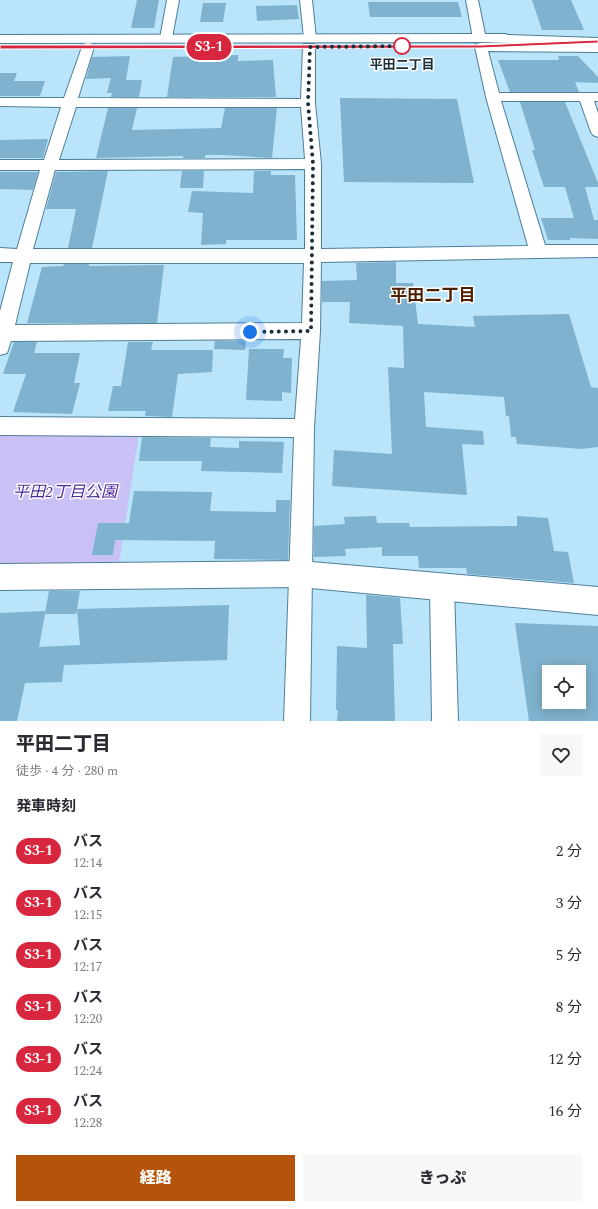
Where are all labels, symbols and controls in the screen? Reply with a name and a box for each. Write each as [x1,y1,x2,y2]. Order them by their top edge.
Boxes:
line badge: S3-1 [181,34,237,60]
text: S3-1 [195,36,223,57]
marker: 平田二丁目 [393,37,411,55]
place label: 平田二丁目 [369,55,435,75]
district label: 平田二丁目 [391,283,476,309]
your location [240,322,260,342]
park label: 平田2丁目公園 [13,480,119,504]
map controls [542,665,586,709]
button: locate [542,665,586,709]
text: 平田二丁目 [16,730,111,759]
button: heart [540,734,582,776]
text: 徒歩 · 4 分 · 280 m [16,761,118,781]
text: 発車時刻 [16,795,76,818]
text: バス [73,830,103,853]
text: S3-1 [24,840,53,861]
text: 2 分 [556,840,582,863]
text: 12:14 [73,853,102,873]
text: バス [73,882,103,905]
text: S3-1 [24,892,53,913]
text: 3 分 [556,892,582,915]
text: 12:15 [73,905,102,925]
text: バス [73,934,103,957]
text: S3-1 [24,944,53,965]
text: 5 分 [556,944,582,967]
text: 12:17 [73,957,102,977]
text: バス [73,986,103,1009]
text: S3-1 [24,996,53,1017]
text: 8 分 [556,996,582,1019]
text: 12:20 [73,1009,102,1029]
text: バス [73,1038,103,1061]
text: S3-1 [24,1048,53,1069]
text: 12 分 [548,1048,582,1071]
text: 12:24 [73,1061,102,1081]
text: バス [73,1090,103,1113]
text: S3-1 [24,1100,53,1121]
text: 16 分 [548,1100,582,1123]
text: 12:28 [73,1113,102,1133]
button: 経路 [16,1155,295,1201]
button: きっぷ [303,1155,582,1201]

